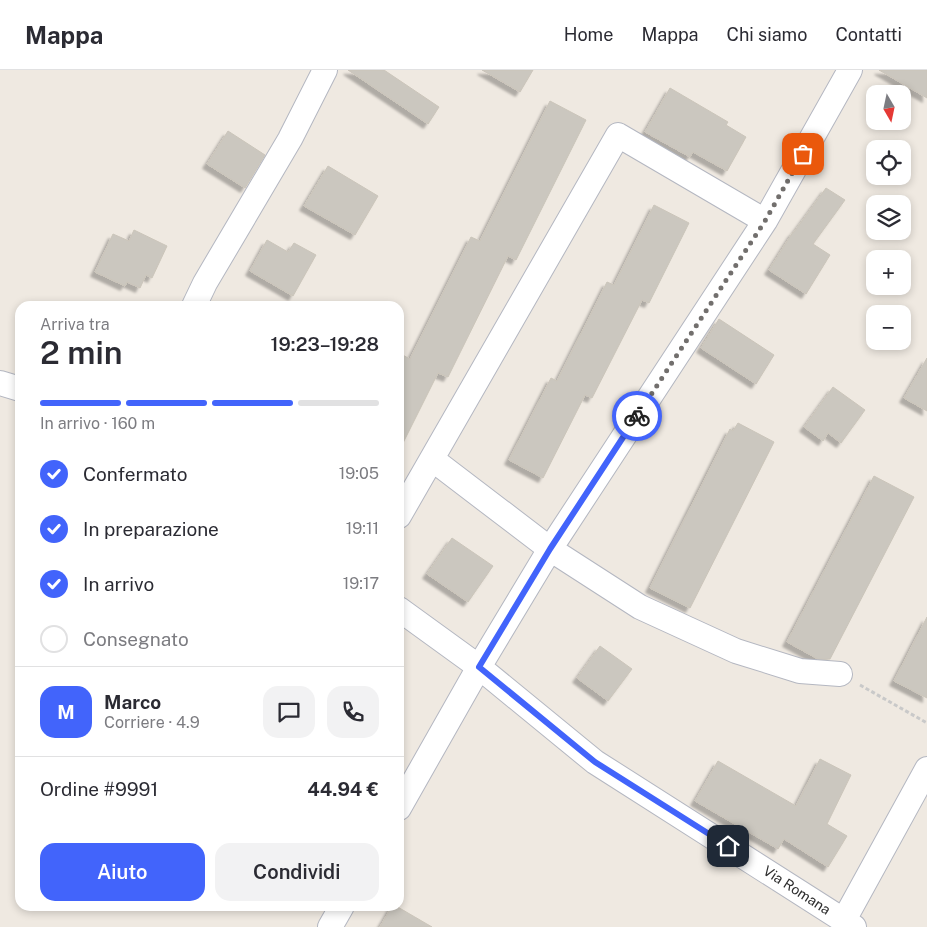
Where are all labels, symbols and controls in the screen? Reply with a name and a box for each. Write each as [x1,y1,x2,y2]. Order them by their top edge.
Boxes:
text: Mappa [25,21,103,49]
text: Home [564,24,613,45]
text: Mappa [641,24,699,45]
text: Chi siamo [727,24,807,45]
text: Contatti [835,24,902,45]
north arrow [866,85,911,130]
map controls [866,85,911,350]
pin [782,133,824,175]
icon: bag [789,140,817,168]
button: locate [866,140,911,185]
button: layers [866,195,911,240]
button: + [866,250,911,295]
button: − [866,305,911,350]
text: Arriva tra [40,315,110,334]
text: 19:23–19:28 [271,333,379,355]
text: 2 min [40,334,123,371]
courier [612,391,662,441]
icon: bike [623,402,651,430]
text: In arrivo · 160 m [40,414,155,433]
icon: check [40,460,68,488]
text: Confermato [83,463,187,485]
text: 19:05 [339,464,379,483]
icon: check [40,515,68,543]
text: In preparazione [83,518,219,540]
text: 19:11 [346,519,379,538]
icon: check [40,570,68,598]
text: In arrivo [83,573,154,595]
text: 19:17 [343,574,379,593]
text: Consegnato [83,628,189,650]
button: chat [263,686,315,738]
button: phone [327,686,379,738]
text: Marco [104,691,161,713]
text: M [57,701,75,723]
text: Corriere · 4.9 [104,713,200,732]
text: Ordine #9991 [40,778,158,800]
text: 44.94 € [307,778,379,800]
pin [707,825,749,867]
icon: home [714,832,742,860]
button: Aiuto [40,843,205,901]
button: Condividi [215,843,379,901]
street label: Via Romana [760,862,834,918]

